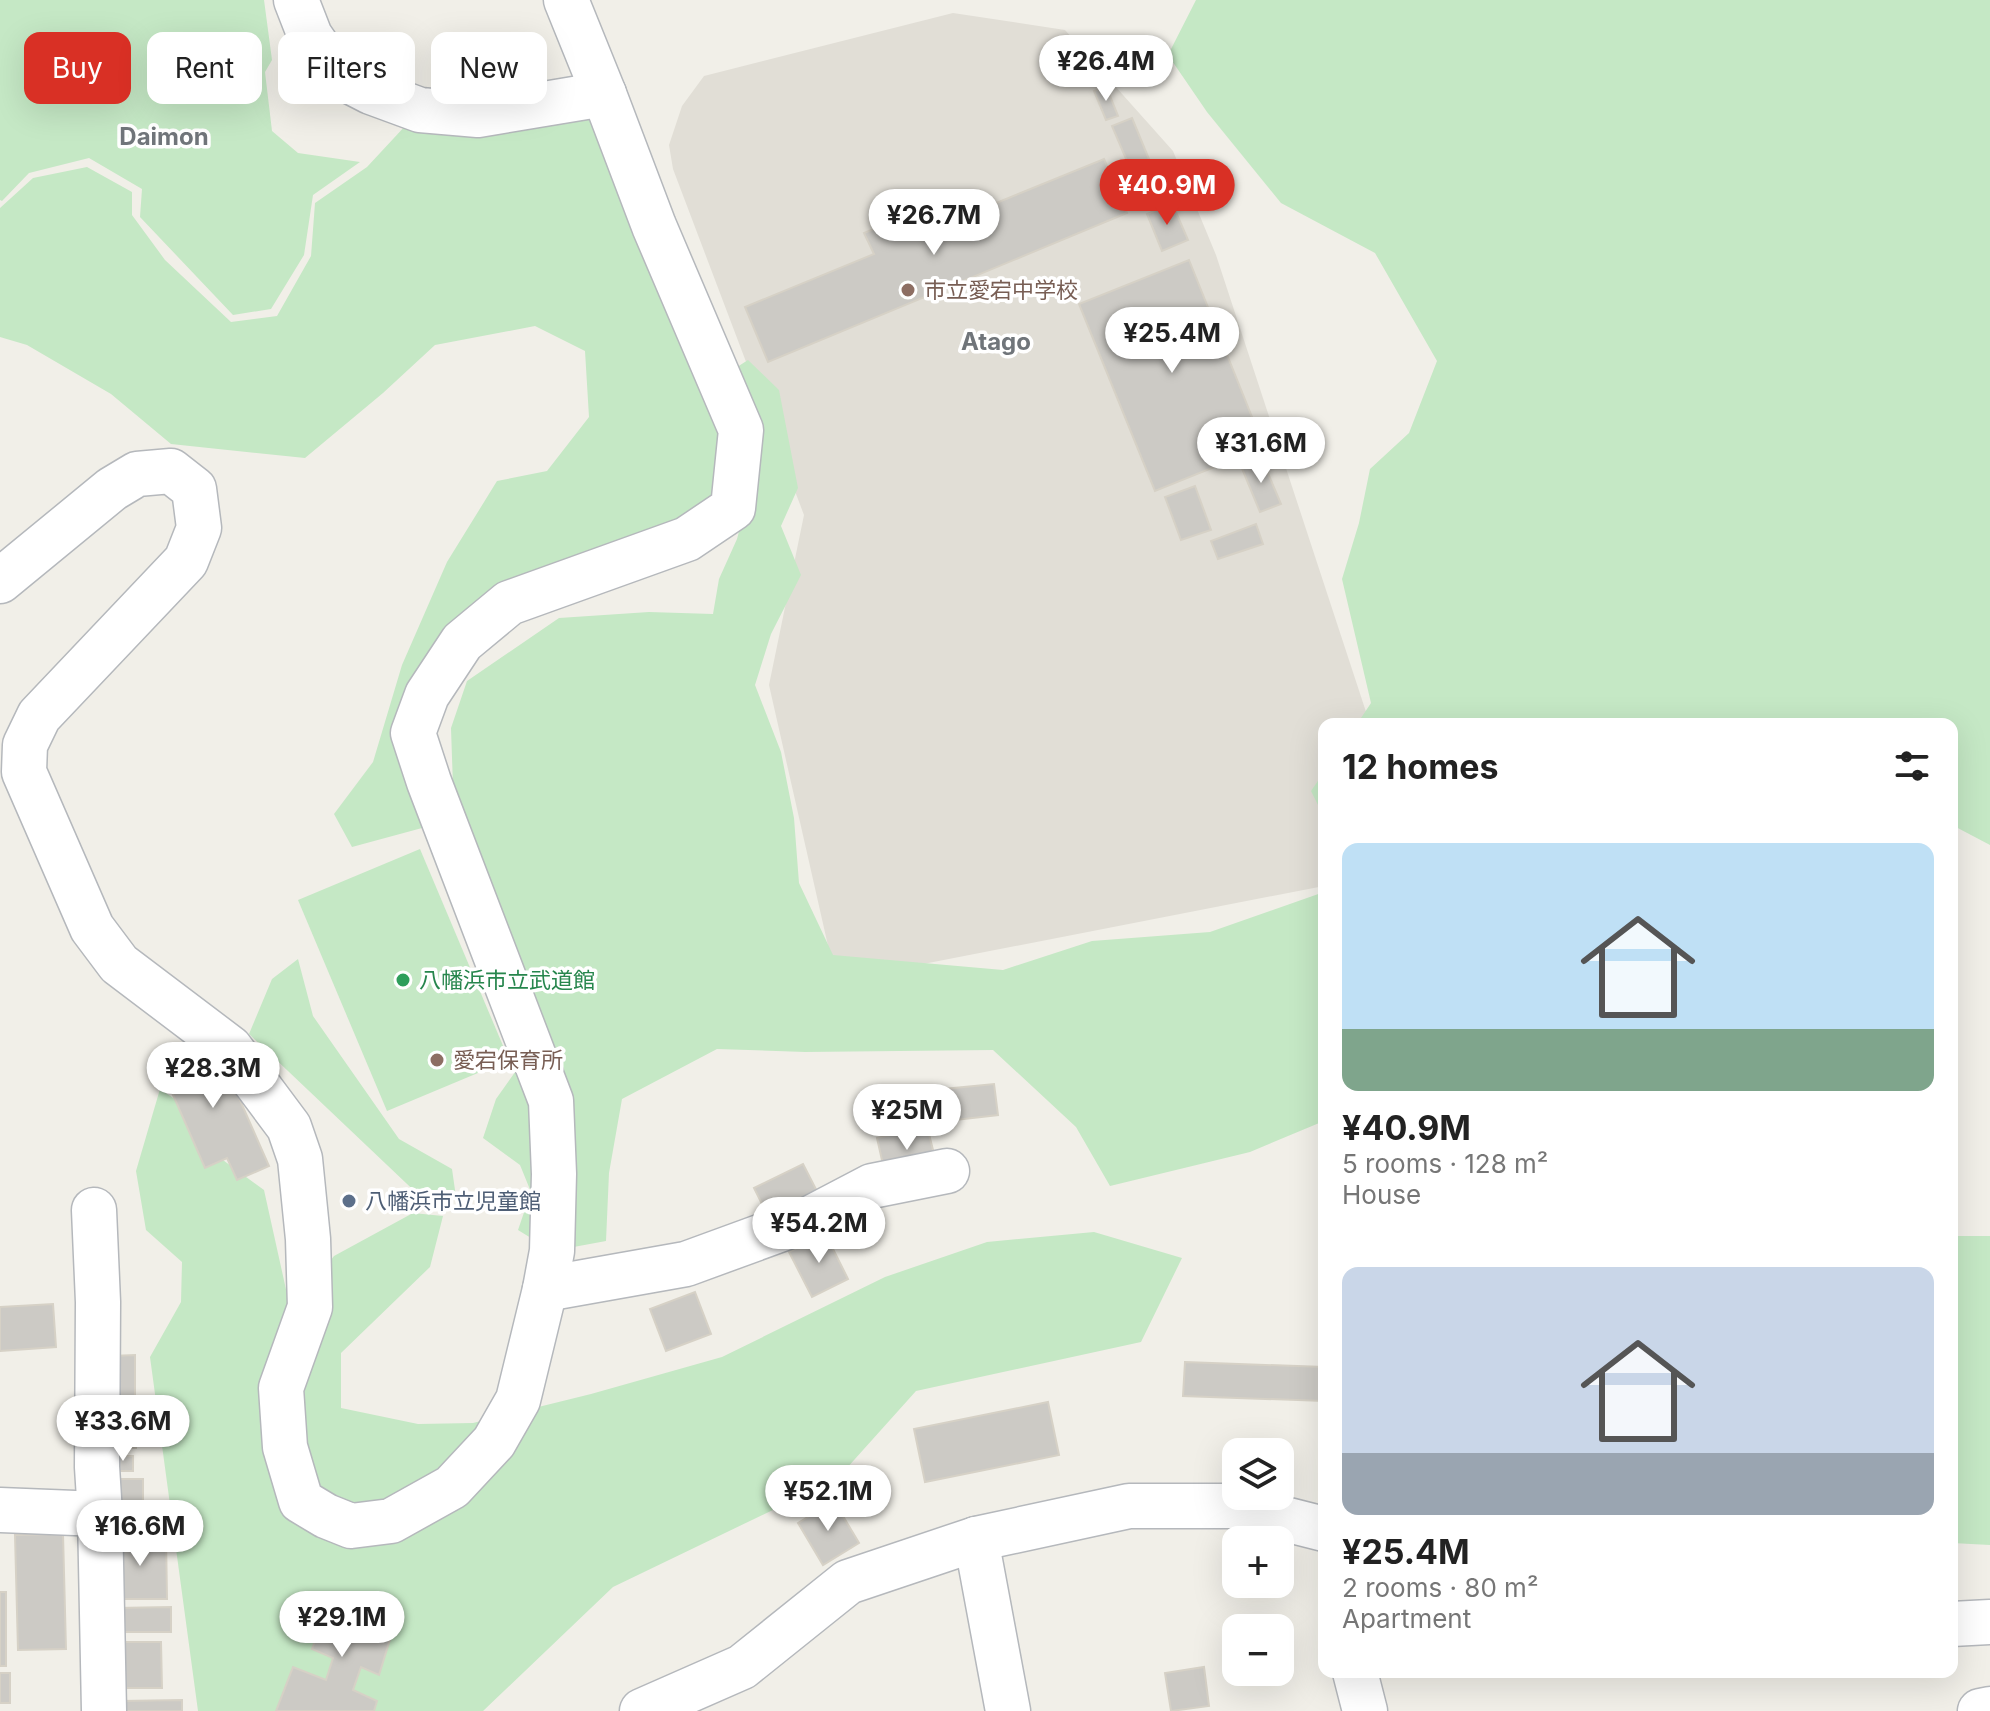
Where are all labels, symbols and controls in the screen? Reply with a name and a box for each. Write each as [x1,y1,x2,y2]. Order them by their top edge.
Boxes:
chip: Buy [24,32,131,104]
chip: Rent [147,32,262,104]
chip: Filters [278,32,415,104]
chip: New [431,32,547,104]
pin: ¥26.4M [1041,35,1171,103]
text: ¥26.4M [1057,45,1155,76]
district label: Daimon [119,122,209,151]
pin: ¥40.9M [1102,159,1232,227]
text: ¥40.9M [1118,169,1216,200]
pin: ¥26.7M [869,189,999,257]
text: ¥26.7M [887,199,981,230]
place label: 市立愛宕中学校 [924,277,1078,303]
marker: 市立愛宕中学校 [899,281,917,299]
pin: ¥25.4M [1107,307,1237,375]
text: ¥25.4M [1123,317,1221,348]
district label: Atago [961,327,1031,356]
pin: ¥31.6M [1196,417,1326,485]
text: ¥31.6M [1215,427,1307,458]
icon: filters [1890,744,1934,788]
text: 12 homes [1342,746,1498,787]
icon: home [1566,895,1710,1039]
place label: 八幡浜市立武道館 [419,967,595,993]
marker: 八幡浜市立武道館 [394,971,412,989]
pin: ¥28.3M [148,1042,278,1110]
place label: 愛宕保育所 [453,1047,563,1073]
marker: 愛宕保育所 [428,1051,446,1069]
text: ¥28.3M [165,1052,261,1083]
pin: ¥25M [860,1084,954,1152]
text: ¥25M [871,1094,943,1125]
text: ¥40.9M [1342,1107,1471,1148]
text: 5 rooms · 128 m² [1342,1148,1548,1179]
text: House [1342,1179,1421,1210]
place label: 八幡浜市立児童館 [365,1188,541,1214]
marker: 八幡浜市立児童館 [340,1192,358,1210]
pin: ¥54.2M [754,1197,884,1265]
text: ¥54.2M [770,1207,868,1238]
icon: home [1566,1319,1710,1463]
pin: ¥33.6M [58,1395,188,1463]
text: ¥33.6M [75,1405,171,1436]
map controls [1222,1438,1294,1686]
button: layers [1222,1438,1294,1510]
pin: ¥52.1M [763,1465,893,1533]
text: ¥52.1M [783,1475,873,1506]
pin: ¥16.6M [75,1500,205,1568]
text: ¥16.6M [94,1510,186,1541]
button: + [1222,1526,1294,1598]
text: ¥25.4M [1342,1531,1470,1572]
text: 2 rooms · 80 m² [1342,1572,1538,1603]
pin: ¥29.1M [277,1591,407,1659]
text: ¥29.1M [297,1601,387,1632]
text: Apartment [1342,1603,1471,1634]
button: − [1222,1614,1294,1686]

